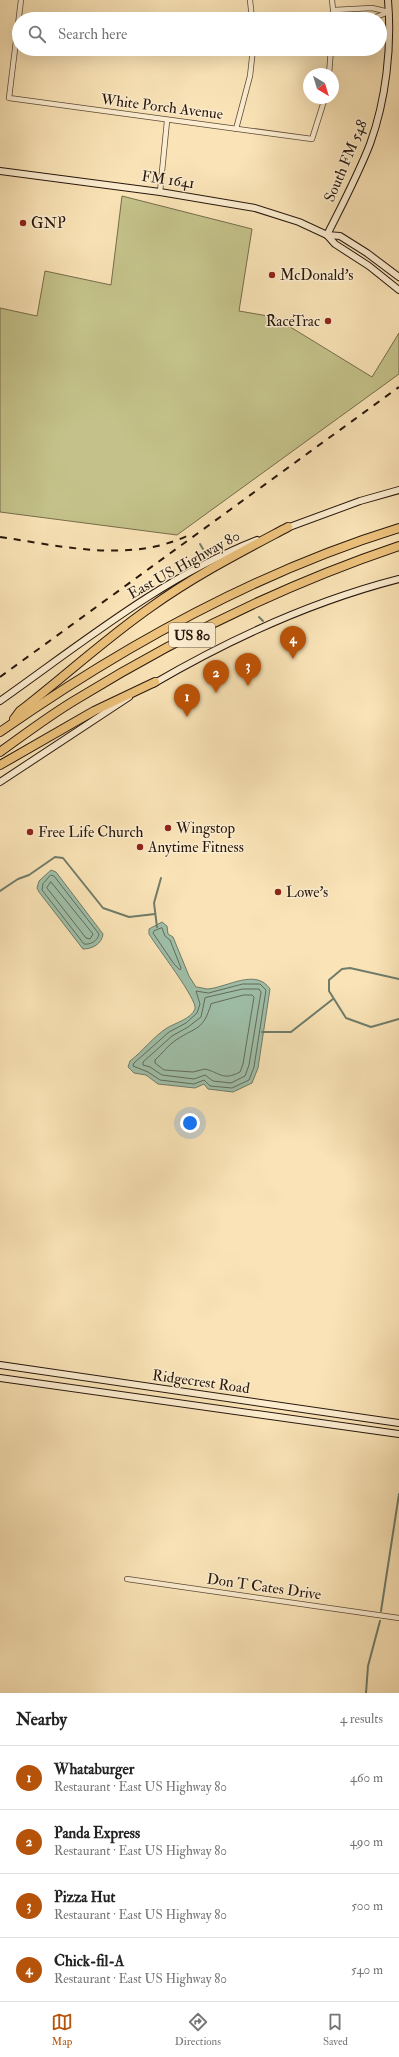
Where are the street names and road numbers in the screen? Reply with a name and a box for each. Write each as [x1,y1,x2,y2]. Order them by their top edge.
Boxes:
street label: White Porch Avenue [99,90,224,124]
street label: South FM 548 [320,117,372,205]
street label: FM 1641 [140,167,196,193]
street label: East US Highway 80 [125,526,243,604]
road number: US 80 [169,623,215,647]
street label: Ridgecrest Road [151,1366,251,1398]
street label: Don T Cates Drive [205,1570,323,1604]

